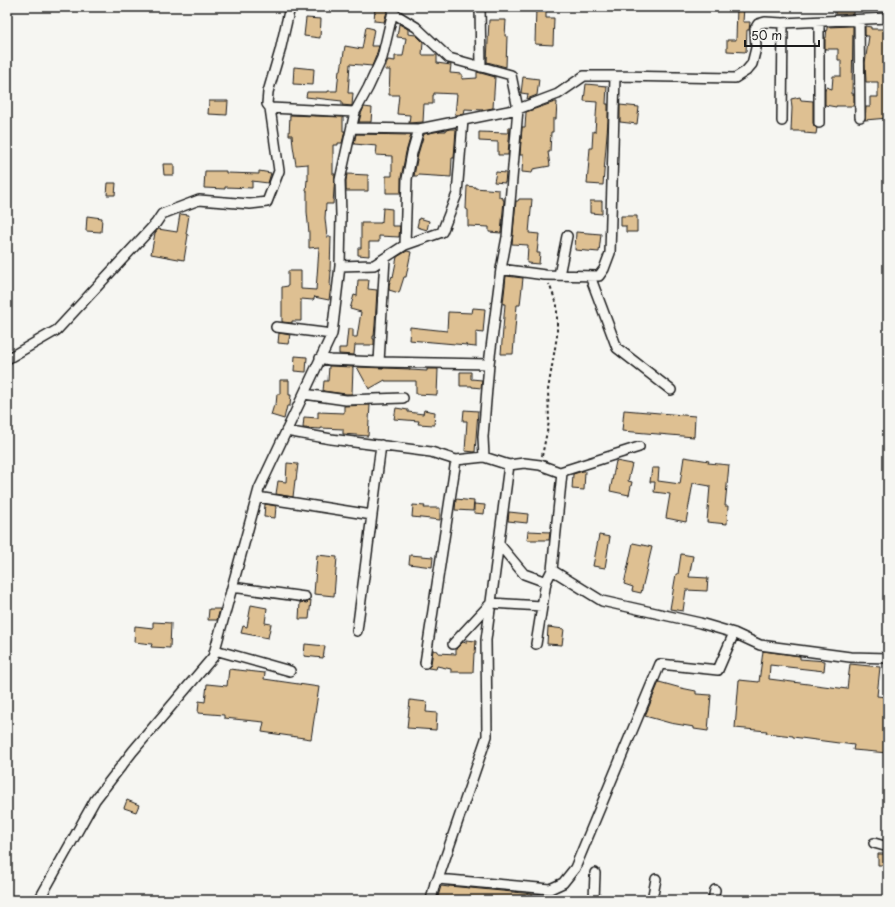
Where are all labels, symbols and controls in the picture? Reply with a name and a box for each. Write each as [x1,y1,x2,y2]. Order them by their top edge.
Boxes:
scale bar [745,22,819,48]
text: 50 m [751,26,782,44]

